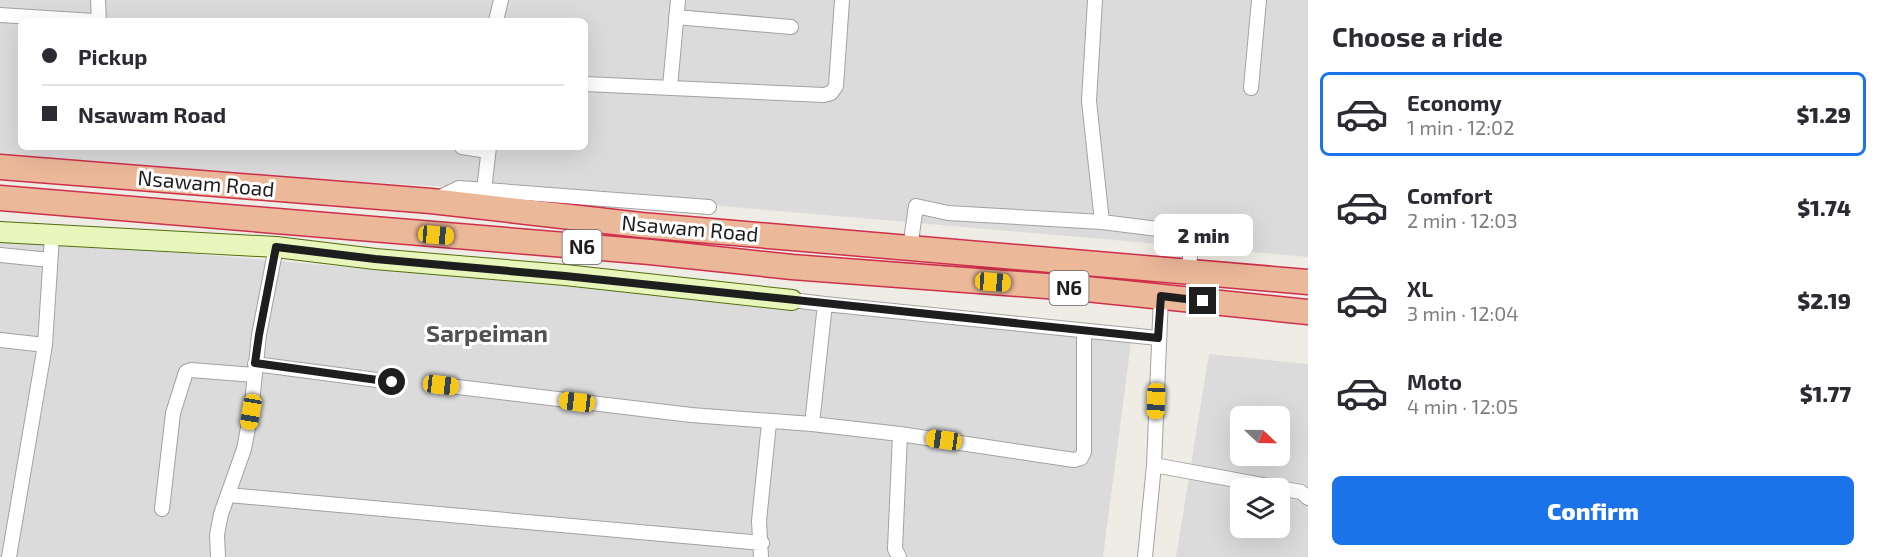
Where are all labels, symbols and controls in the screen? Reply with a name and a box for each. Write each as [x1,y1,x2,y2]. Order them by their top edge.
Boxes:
text: Choose a ride [1332,20,1503,52]
text: Pickup [78,43,147,69]
icon: car [1335,87,1389,141]
text: Economy [1407,89,1502,115]
text: Nsawam Road [78,101,226,127]
text: $1.29 [1796,101,1851,127]
text: 1 min · 12:02 [1407,115,1514,139]
street label: Nsawam Road [137,164,276,201]
icon: car [1335,180,1389,234]
text: Comfort [1407,182,1492,208]
text: $1.74 [1797,194,1851,220]
text: 2 min · 12:03 [1407,208,1518,232]
street label: Nsawam Road [621,209,760,246]
callout: 2 min [1154,214,1252,256]
text: 2 min [1178,223,1229,247]
car [417,224,455,246]
road number: N6 [562,230,602,264]
road number: N6 [1050,271,1088,305]
car [974,272,1012,292]
icon: car [1335,273,1389,327]
text: XL [1407,275,1433,301]
route end [1189,287,1216,314]
text: $2.19 [1797,287,1851,313]
text: 3 min · 12:04 [1407,301,1519,325]
district label: Sarpeiman [426,318,548,347]
icon: car [1335,366,1389,420]
route start [378,368,405,395]
text: Moto [1407,368,1462,394]
car [422,374,460,396]
text: $1.77 [1800,380,1851,406]
car [1146,383,1166,419]
car [558,391,596,413]
car [239,393,263,431]
text: 4 min · 12:05 [1407,394,1518,418]
north arrow [1230,406,1290,466]
map controls [1230,406,1290,538]
car [925,429,963,451]
button: Confirm [1332,476,1854,545]
button: layers [1230,478,1290,538]

